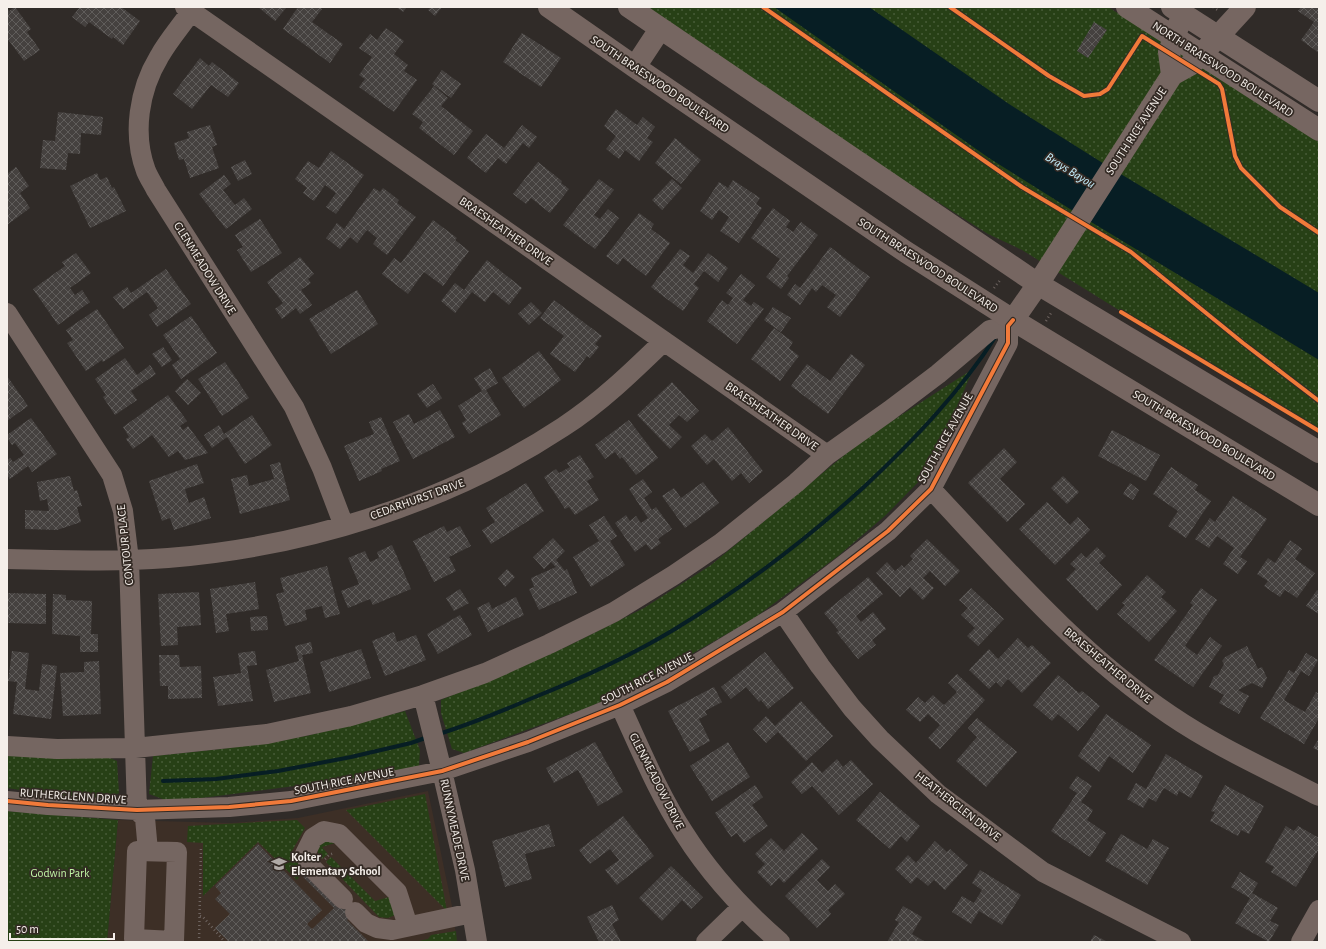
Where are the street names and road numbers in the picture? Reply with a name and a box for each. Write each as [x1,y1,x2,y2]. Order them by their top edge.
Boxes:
street label: NORTH BRAESWOOD BOULEVARD [1151,19,1296,119]
street label: SOUTH BRAESWOOD BOULEVARD [589,33,732,135]
street label: SOUTH RICE AVENUE [1103,85,1169,177]
street label: BRAESHEATHER DRIVE [457,194,555,268]
street label: SOUTH BRAESWOOD BOULEVARD [856,215,1000,315]
street label: GLENMEADOW DRIVE [172,220,238,316]
street label: BRAESHEATHER DRIVE [723,379,821,453]
street label: SOUTH BRAESWOOD BOULEVARD [1131,388,1278,483]
street label: SOUTH RICE AVENUE [915,391,975,485]
street label: CEDARHURST DRIVE [368,476,466,522]
street label: CONTOUR PLACE [115,504,135,586]
street label: BRAESHEATHER DRIVE [1062,625,1154,705]
street label: SOUTH RICE AVENUE [599,650,695,706]
street label: GLENMEADOW DRIVE [628,731,687,831]
street label: SOUTH RICE AVENUE [293,765,395,797]
street label: HEATHERGLEN DRIVE [913,769,1003,843]
street label: RUNNYMEADE DRIVE [438,778,472,882]
street label: RUTHERGLENN DRIVE [19,786,127,806]

